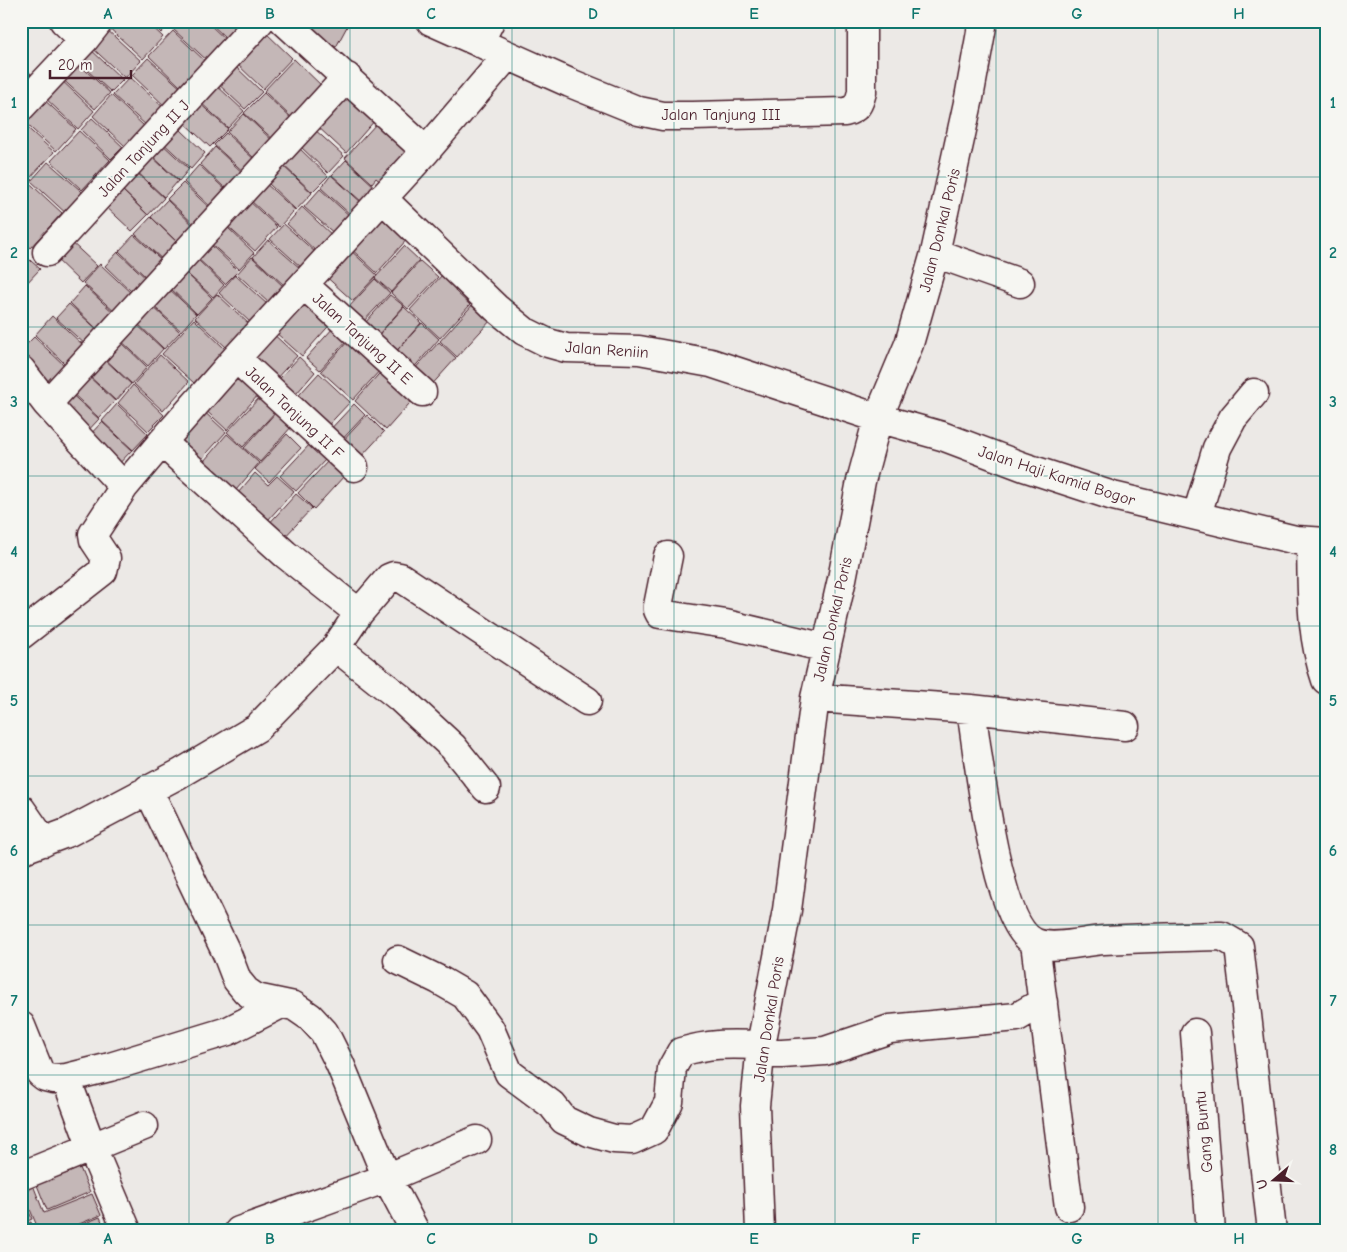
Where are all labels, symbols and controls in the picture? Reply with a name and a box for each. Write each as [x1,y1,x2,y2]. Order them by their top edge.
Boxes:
text: A [104,5,113,23]
text: B [265,5,275,23]
text: C [426,5,436,23]
text: D [588,5,598,23]
text: E [749,5,759,23]
text: F [911,5,921,23]
text: G [1071,5,1083,23]
text: H [1233,5,1245,23]
scale bar [50,48,131,80]
text: 20 m [58,56,92,74]
text: 1 [11,94,17,112]
text: 1 [1330,94,1336,112]
street label: Jalan Tanjung II J [94,97,193,201]
street label: Jalan Tanjung III [662,106,780,124]
street label: Jalan Donkal Poris [916,166,964,294]
text: 2 [10,244,18,262]
text: 2 [1329,244,1337,262]
street label: Jalan Tanjung II E [309,289,416,388]
street label: Jalan Reniin [564,338,649,362]
street label: Jalan Tanjung II F [242,363,348,463]
text: 3 [10,393,18,411]
text: 3 [1329,393,1337,411]
street label: Jalan Haji Kamid Bogor [976,442,1138,510]
text: 4 [10,543,18,561]
text: 4 [1329,543,1337,561]
street label: Jalan Donkal Poris [810,555,856,683]
text: 5 [10,692,18,710]
text: 5 [1329,692,1337,710]
text: 6 [10,842,18,860]
text: 6 [1329,842,1337,860]
street label: Jalan Donkal Poris [750,955,788,1083]
text: 7 [10,992,18,1010]
text: 7 [1329,992,1337,1010]
street label: Gang Buntu [1191,1090,1217,1174]
text: 8 [10,1141,18,1159]
text: 8 [1329,1141,1337,1159]
north arrow [1250,1154,1300,1204]
text: U [1253,1177,1272,1191]
text: A [104,1230,113,1248]
text: B [265,1230,275,1248]
text: C [426,1230,436,1248]
text: D [588,1230,598,1248]
text: E [749,1230,759,1248]
text: F [911,1230,921,1248]
text: G [1071,1230,1083,1248]
text: H [1233,1230,1245,1248]

